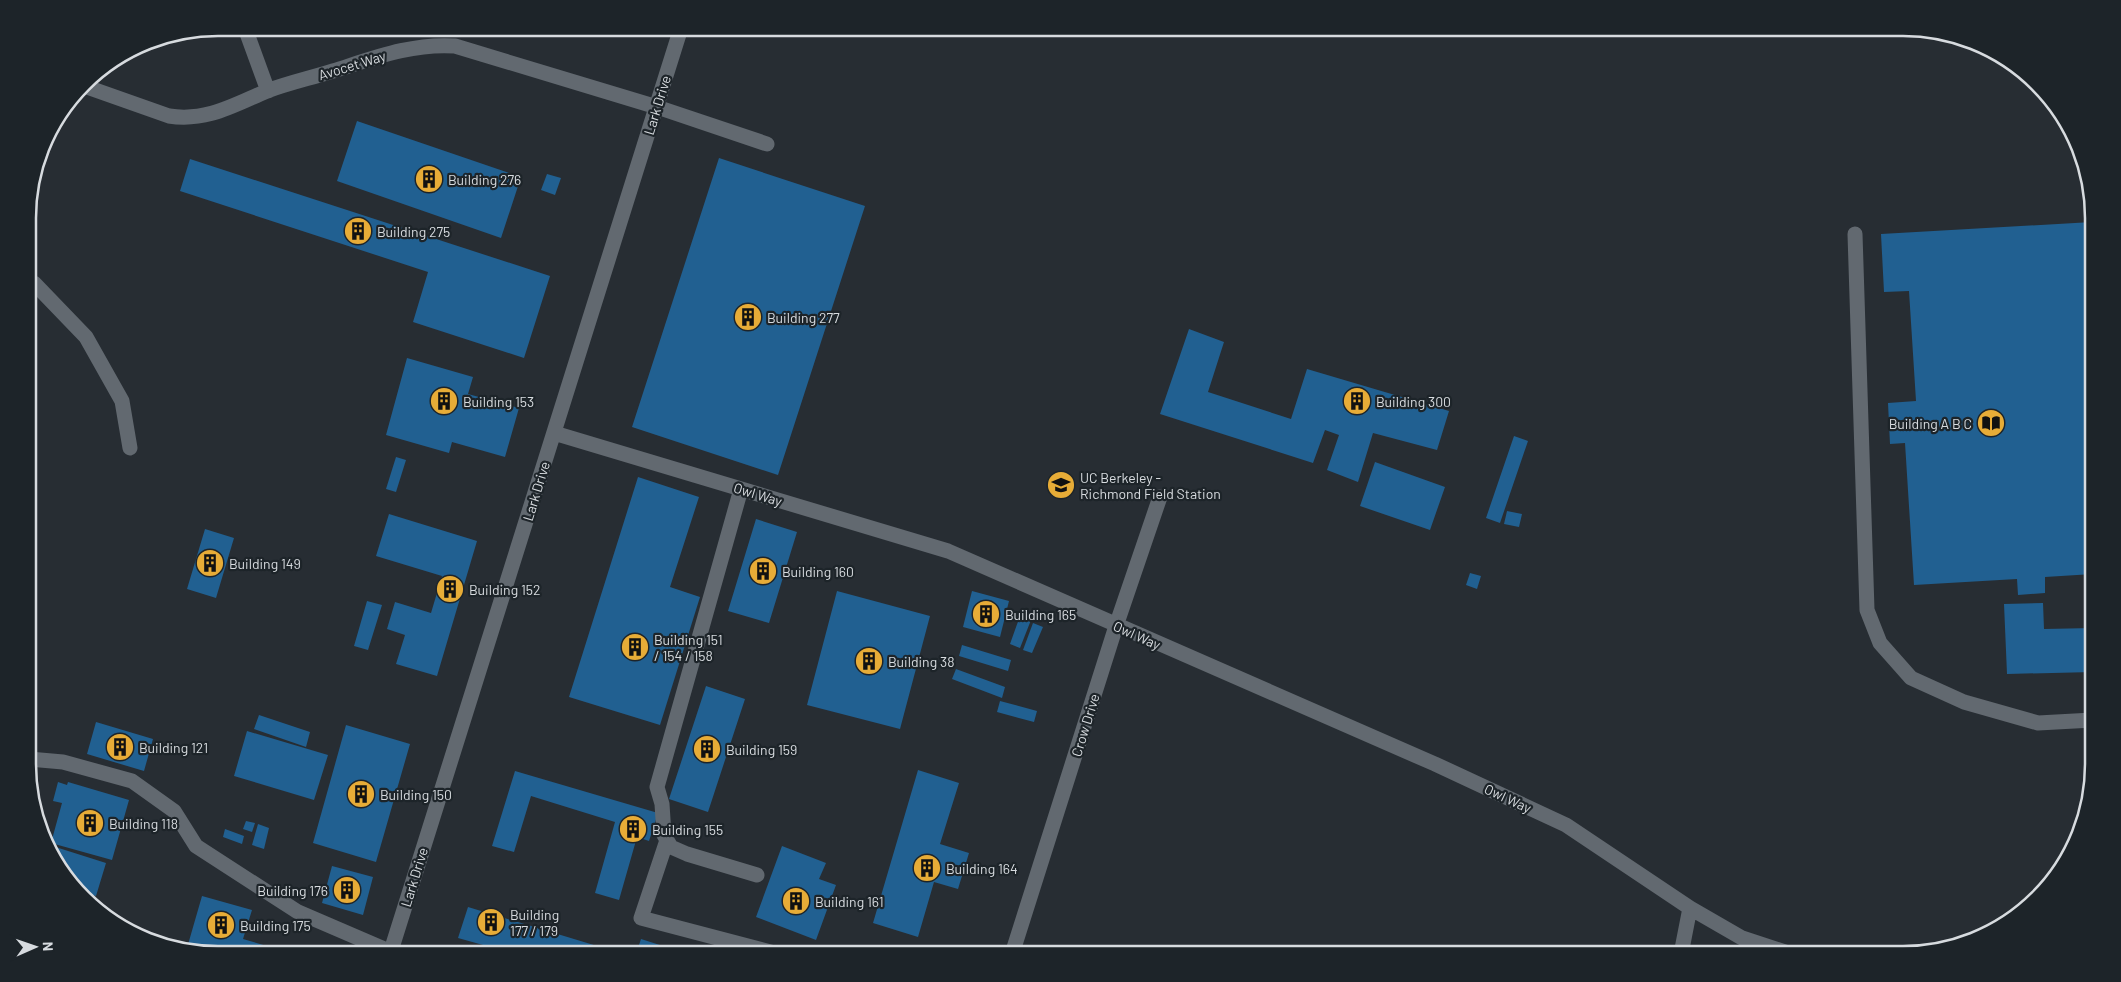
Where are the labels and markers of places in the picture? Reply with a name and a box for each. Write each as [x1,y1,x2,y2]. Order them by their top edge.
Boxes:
building icon: Building 276 [414,164,444,194]
place label: Building 276 [448,171,521,188]
building icon: Building 275 [343,216,373,246]
place label: Building 275 [377,223,450,240]
building icon: Building 277 [733,302,763,332]
place label: Building 277 [767,309,840,326]
building icon: Building 153 [429,386,459,416]
building icon: Building 300 [1342,386,1372,416]
place label: Building 153 [463,393,534,410]
place label: Building 300 [1376,393,1451,410]
library icon: Building A B C [1976,408,2006,438]
place label: Building A B C [1889,415,1972,432]
place label: UC Berkeley - Richmond Field Station [1080,469,1221,502]
school or university icon: UC Berkeley - Richmond Field Station [1046,470,1076,500]
building icon: Building 149 [195,548,225,578]
place label: Building 149 [229,555,301,572]
building icon: Building 160 [748,556,778,586]
place label: Building 160 [782,563,854,580]
building icon: Building 152 [435,574,465,604]
place label: Building 152 [469,581,541,598]
building icon: Building 165 [971,599,1001,629]
place label: Building 165 [1005,606,1076,623]
place label: Building 151 / 154 / 158 [654,631,723,664]
building icon: Building 151 / 154 / 158 [620,632,650,662]
building icon: Building 38 [854,646,884,676]
place label: Building 38 [888,653,954,670]
building icon: Building 121 [105,732,135,762]
building icon: Building 159 [692,734,722,764]
place label: Building 121 [139,739,208,756]
place label: Building 159 [726,741,797,758]
building icon: Building 150 [346,779,376,809]
place label: Building 150 [380,786,452,803]
building icon: Building 118 [75,808,105,838]
building icon: Building 155 [618,814,648,844]
place label: Building 118 [109,815,178,832]
place label: Building 155 [652,821,723,838]
building icon: Building 164 [912,853,942,883]
place label: Building 164 [946,860,1018,877]
building icon: Building 176 [332,875,362,905]
place label: Building 176 [257,882,328,899]
building icon: Building 161 [781,886,811,916]
place label: Building 161 [815,893,884,910]
place label: Building 177 / 179 [510,906,559,939]
building icon: Building 177 / 179 [476,907,506,937]
building icon: Building 175 [206,910,236,940]
place label: Building 175 [240,917,311,934]

